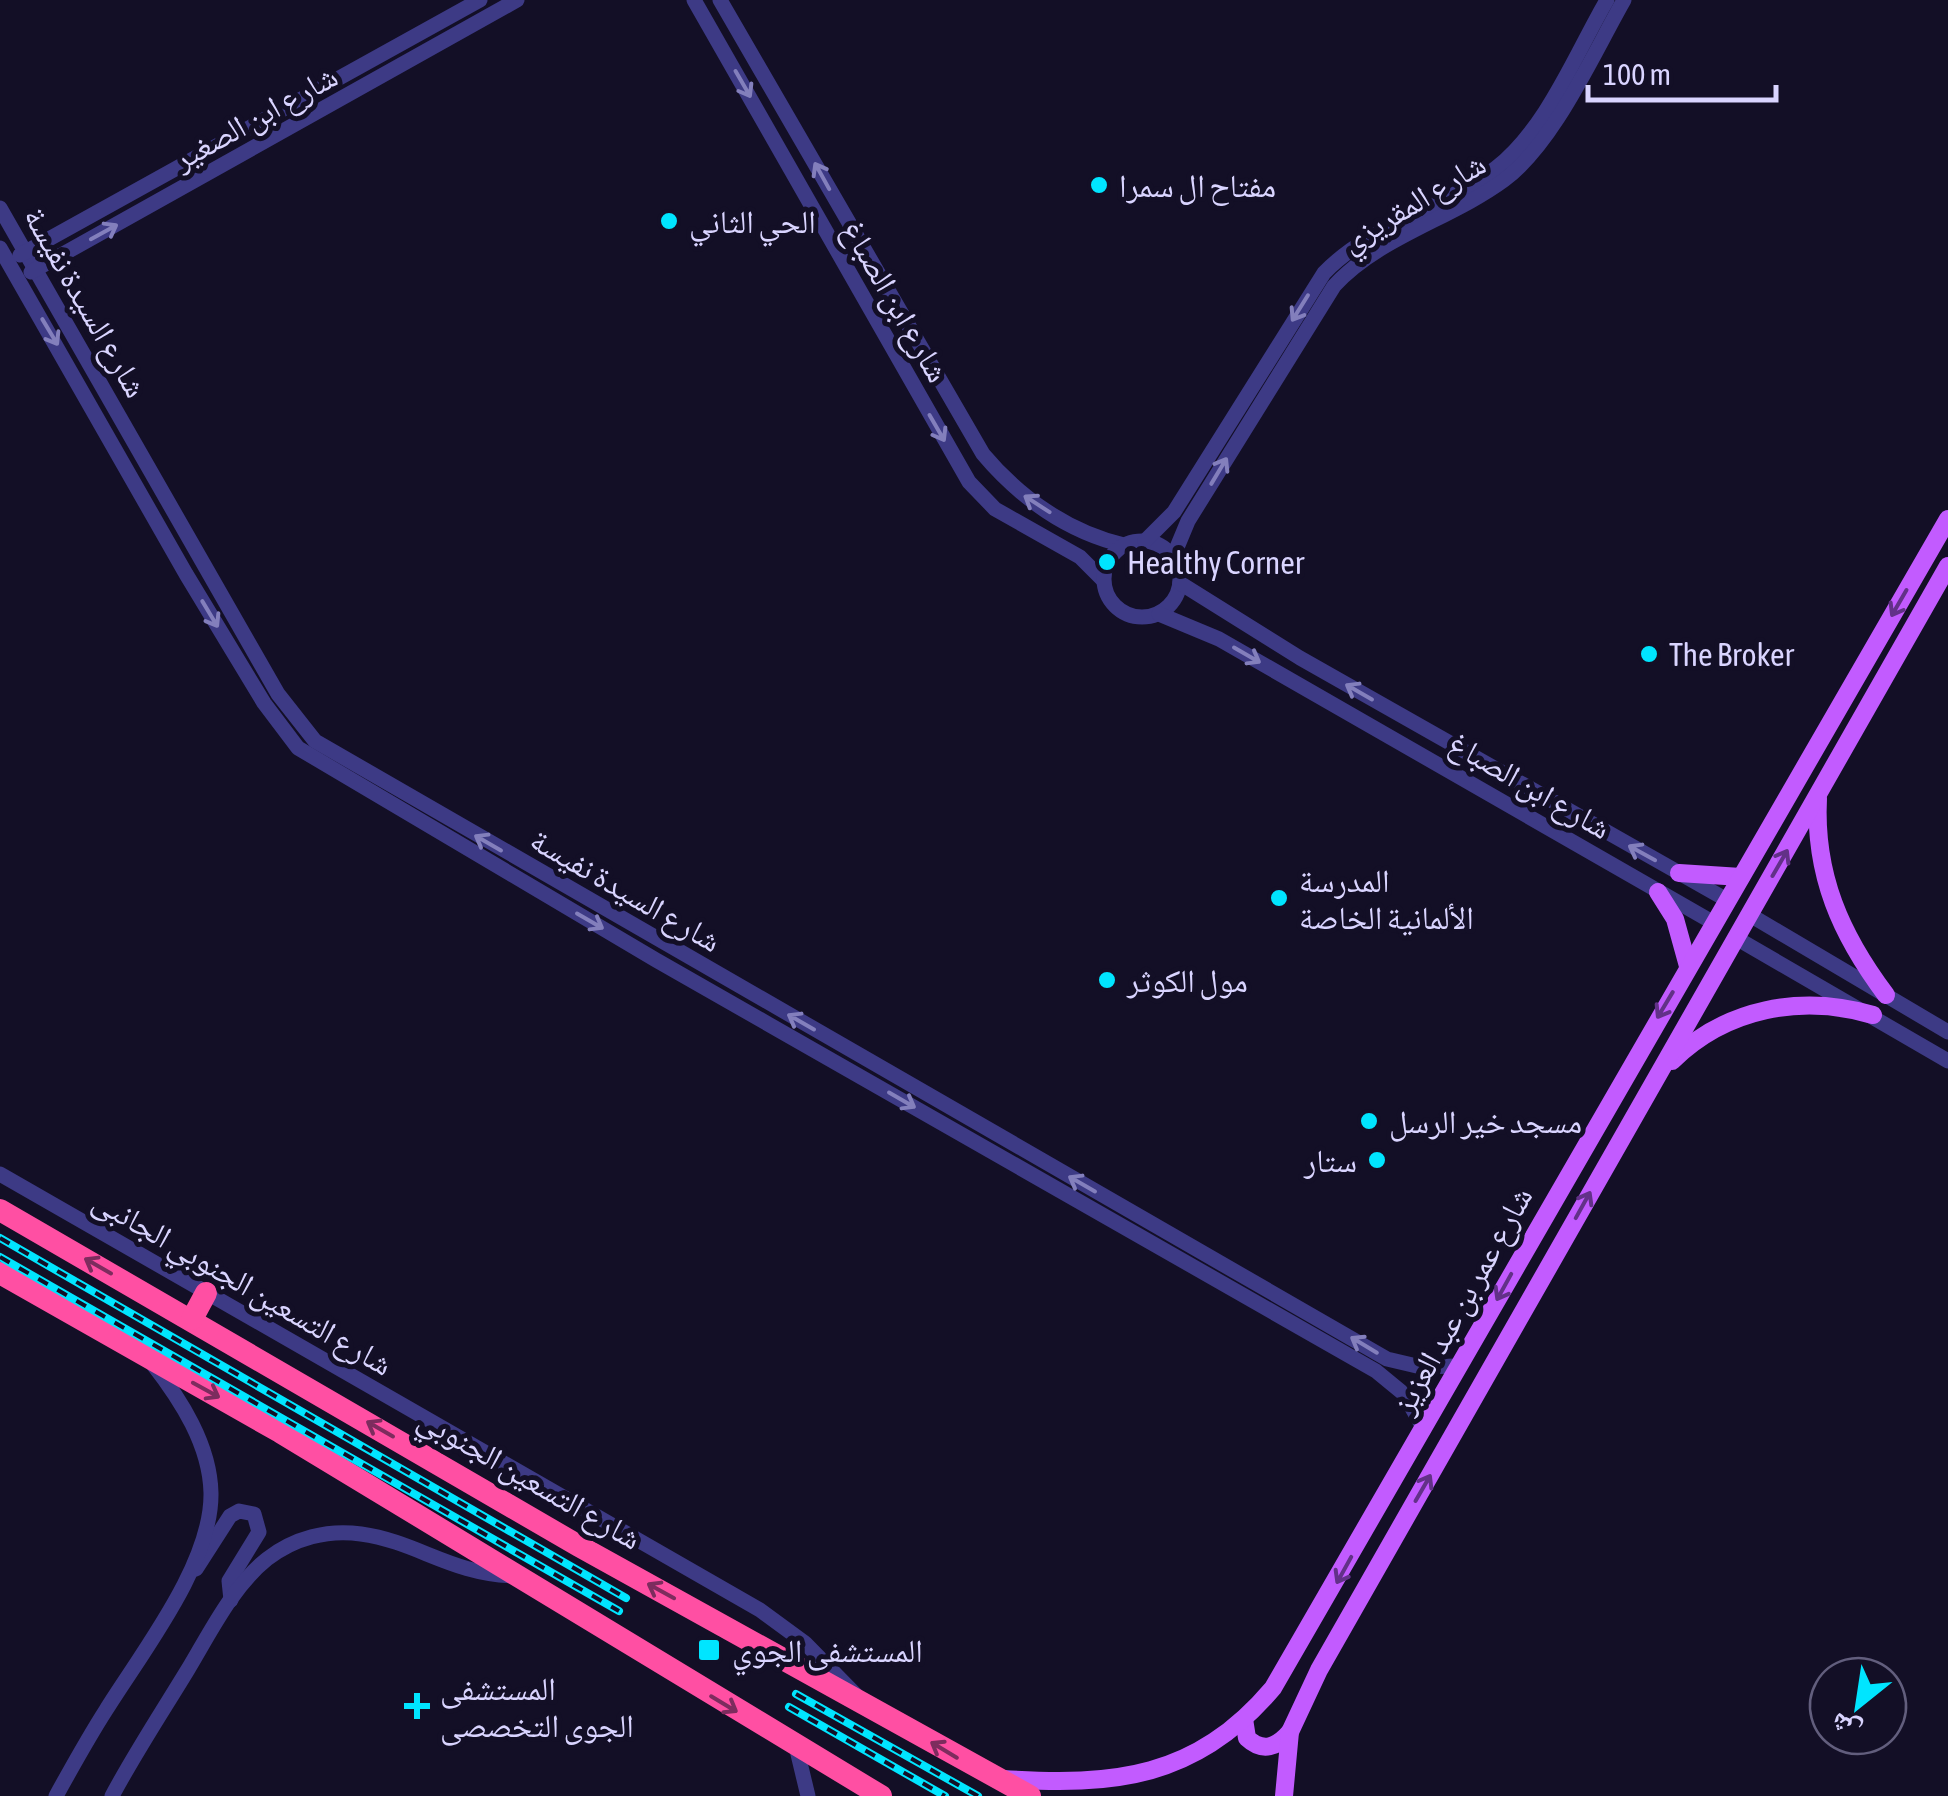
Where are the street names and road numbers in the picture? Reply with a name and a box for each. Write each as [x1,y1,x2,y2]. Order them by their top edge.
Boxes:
street label: شارع ابن الصغير [166,57,344,179]
street label: شارع المقريزي [1334,144,1496,266]
street label: شارع السيدة نفيسة [15,200,155,405]
street label: شارع ابن الصباغ [833,213,957,390]
street label: شارع ابن الصباغ [1441,724,1618,848]
street label: شارع السيدة نفيسة [523,821,728,961]
street label: شارع عمر بن عبد العزيز [1384,1180,1541,1422]
street label: شارع التسعين الجنوبي الجانبى [83,1181,399,1389]
street label: شارع التسعين الجنوبي [408,1399,648,1563]

